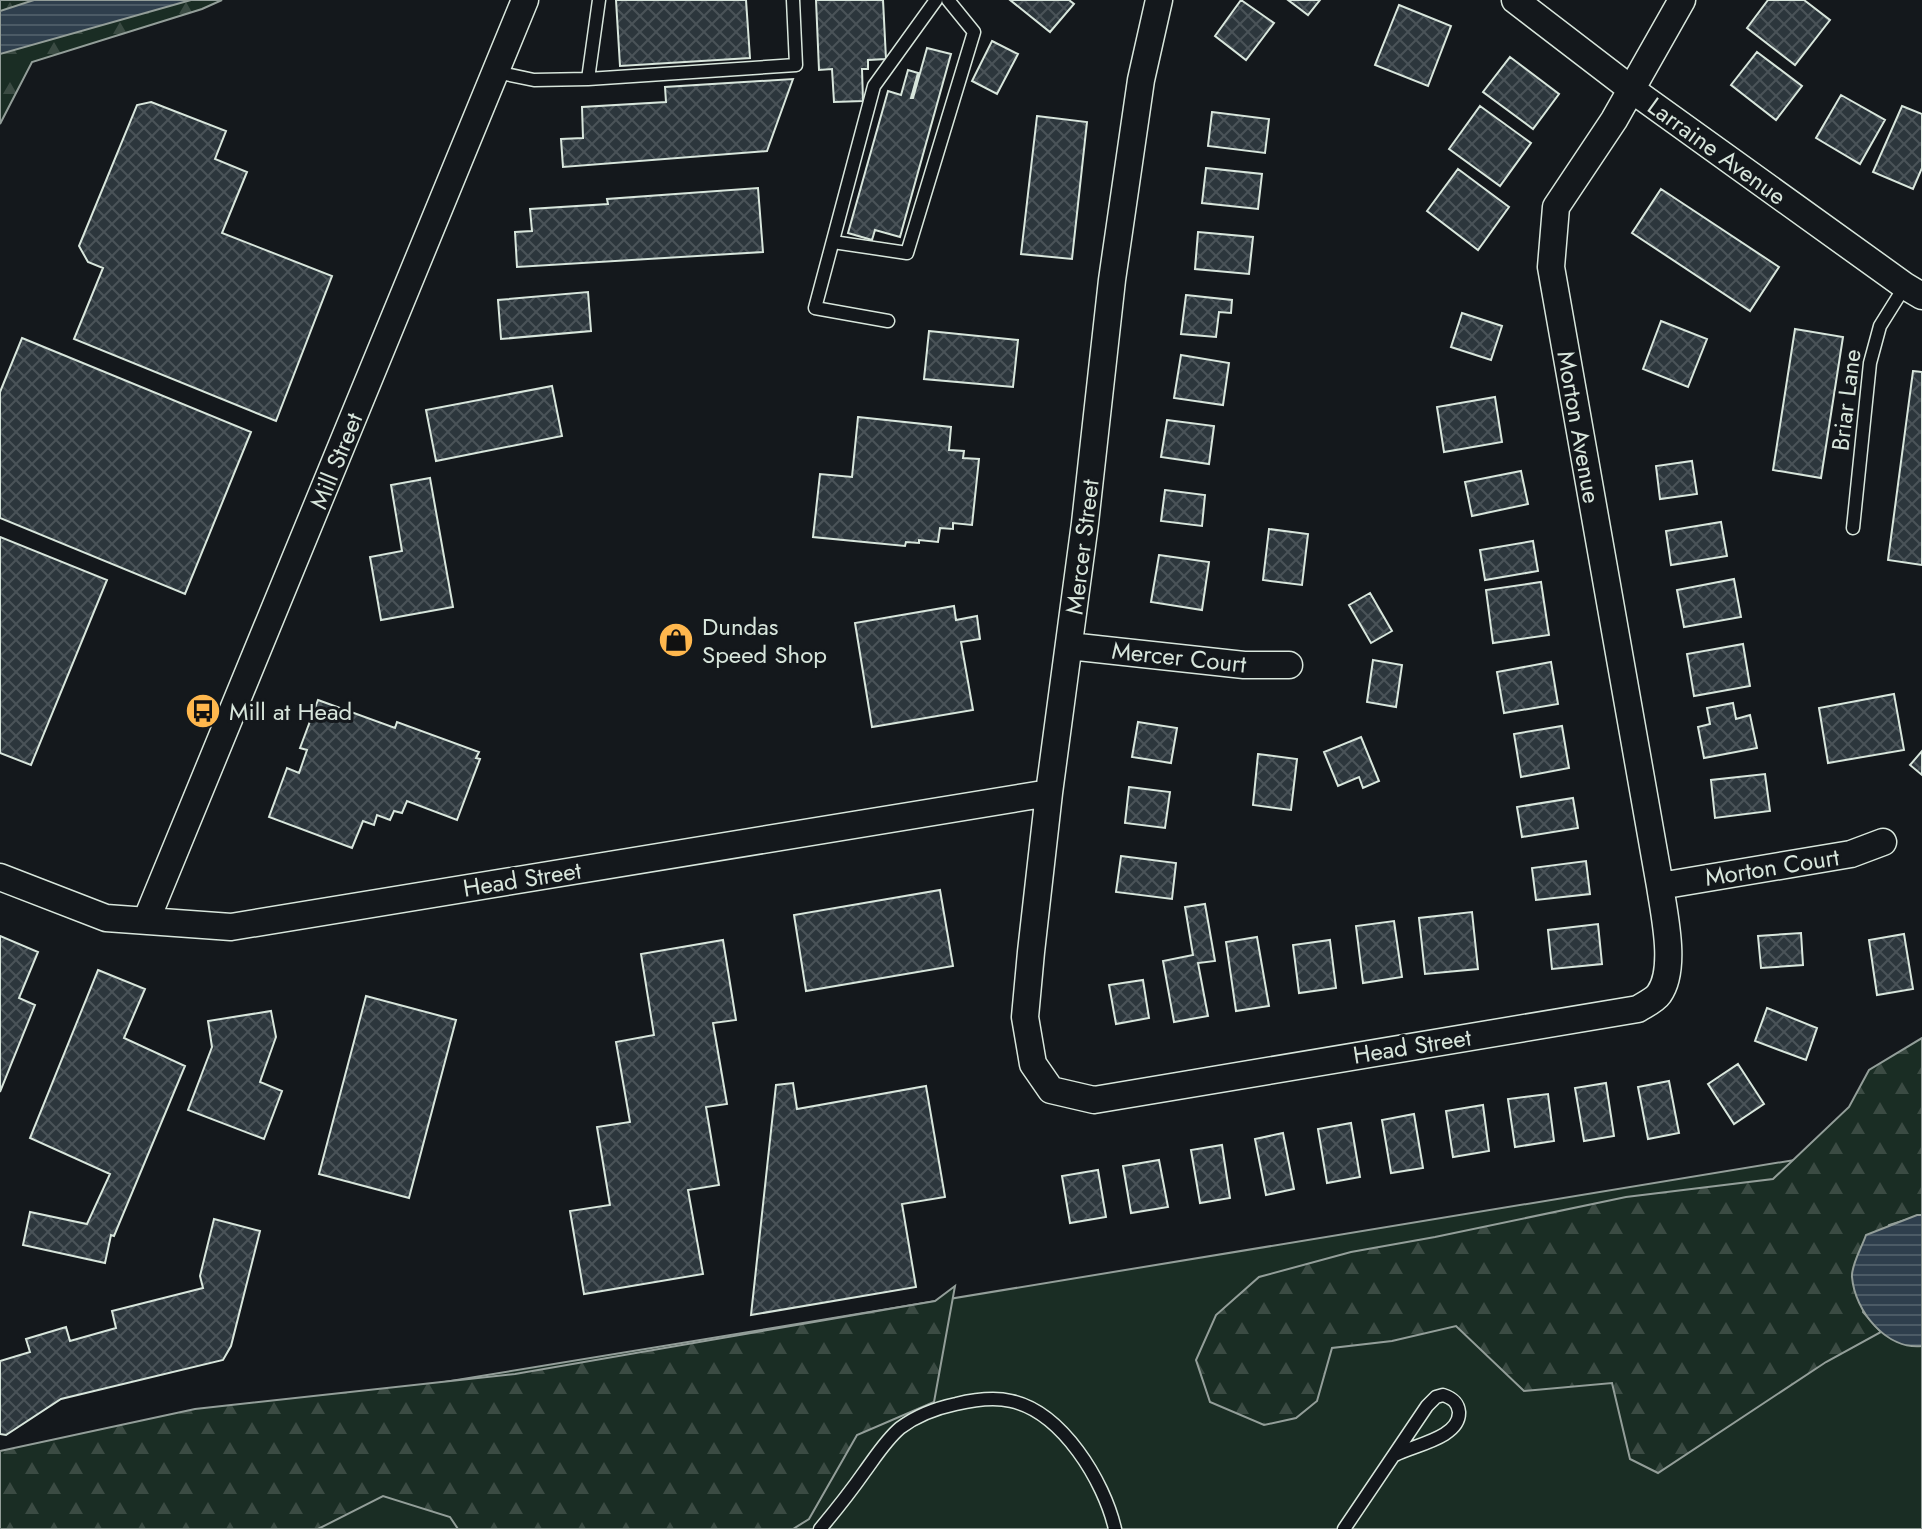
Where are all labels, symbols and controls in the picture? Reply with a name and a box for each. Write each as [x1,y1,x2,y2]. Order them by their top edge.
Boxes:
street label: Larraine Avenue [1641,89,1793,213]
street label: Briar Lane [1822,347,1870,453]
street label: Morton Avenue [1548,348,1610,506]
street label: Mill Street [301,407,371,514]
street label: Mercer Street [1056,477,1108,617]
place label: Dundas Speed Shop [702,609,827,672]
shop icon: Dundas Speed Shop [657,621,695,659]
street label: Mercer Court [1110,633,1248,681]
bus stop icon: Mill at Head [184,692,222,730]
place label: Mill at Head [229,694,352,729]
street label: Morton Court [1702,839,1842,895]
street label: Head Street [460,852,584,906]
street label: Head Street [1350,1019,1474,1073]

